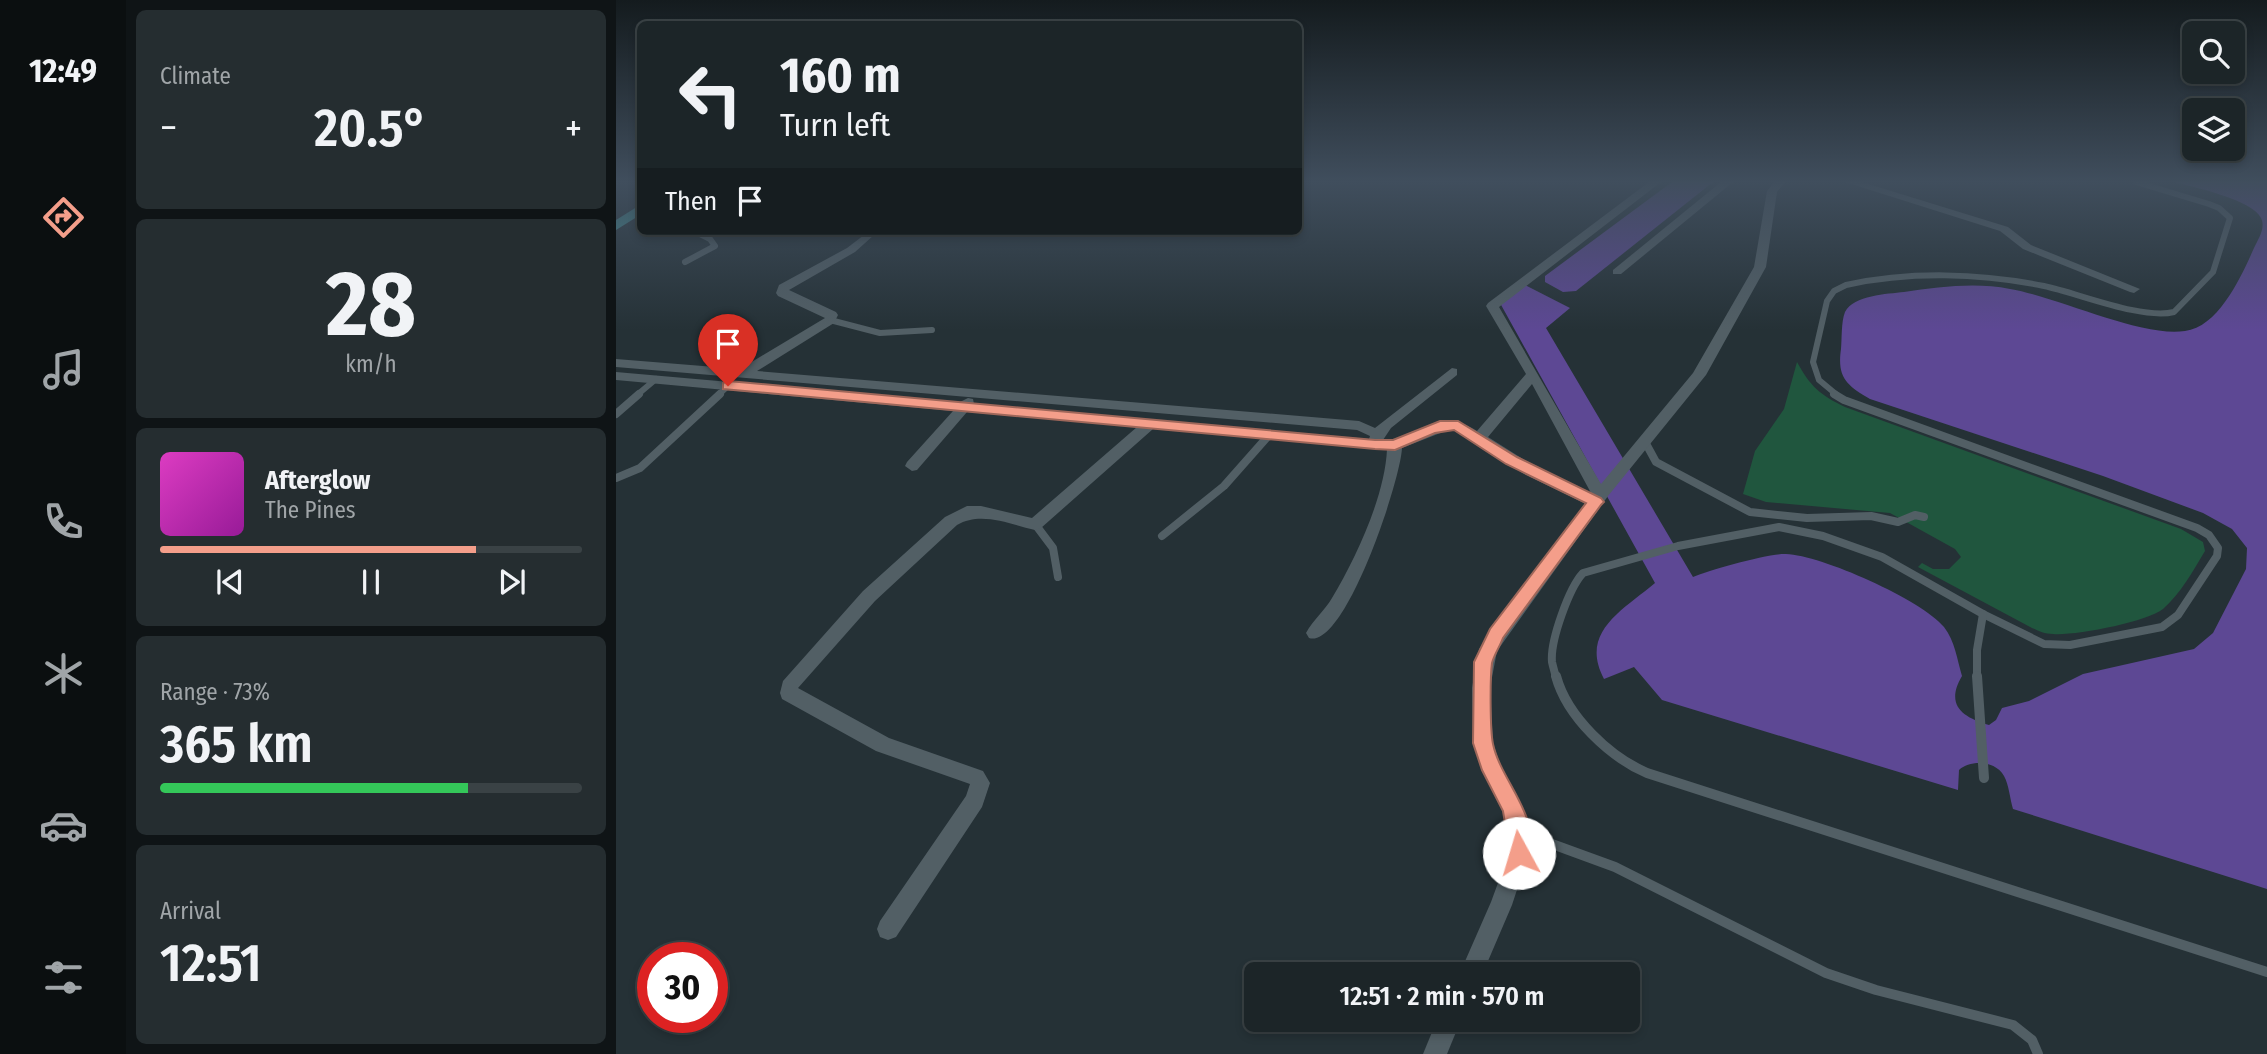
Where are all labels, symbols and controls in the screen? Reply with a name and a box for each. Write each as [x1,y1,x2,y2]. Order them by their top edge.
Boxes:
map controls [2182,21,2245,161]
button: search [2182,21,2245,84]
text: 160 m [780,46,901,105]
icon: left [665,49,756,140]
text: 12:49 [29,52,97,90]
text: Climate [160,62,231,90]
text: 20.5° [314,97,428,160]
button: layers [2182,98,2245,161]
text: − [160,105,177,151]
text: + [565,105,582,151]
text: Turn left [780,106,890,144]
icon: arrive [731,182,769,220]
text: Then [665,186,717,217]
icon: directions [39,193,88,242]
text: 28 [326,250,416,359]
pin [698,314,758,386]
icon: arrive [709,325,747,363]
icon: music [39,345,88,394]
text: km/h [345,350,397,378]
text: Afterglow [265,465,370,496]
text: The Pines [265,496,356,524]
icon: phone [39,497,88,546]
icon: previous [211,563,249,601]
icon: pause [352,563,390,601]
icon: next [493,563,531,601]
icon: climate [39,649,88,698]
text: Range · 73% [160,678,270,706]
text: 365 km [160,713,313,776]
icon: car [39,801,88,850]
position arrow [1482,816,1556,890]
text: Arrival [160,897,221,925]
text: 12:51 [160,932,262,995]
speed limit sign: 30 [637,942,728,1033]
icon: filters [39,953,88,1002]
text: 12:51 · 2 min · 570 m [1340,981,1544,1012]

